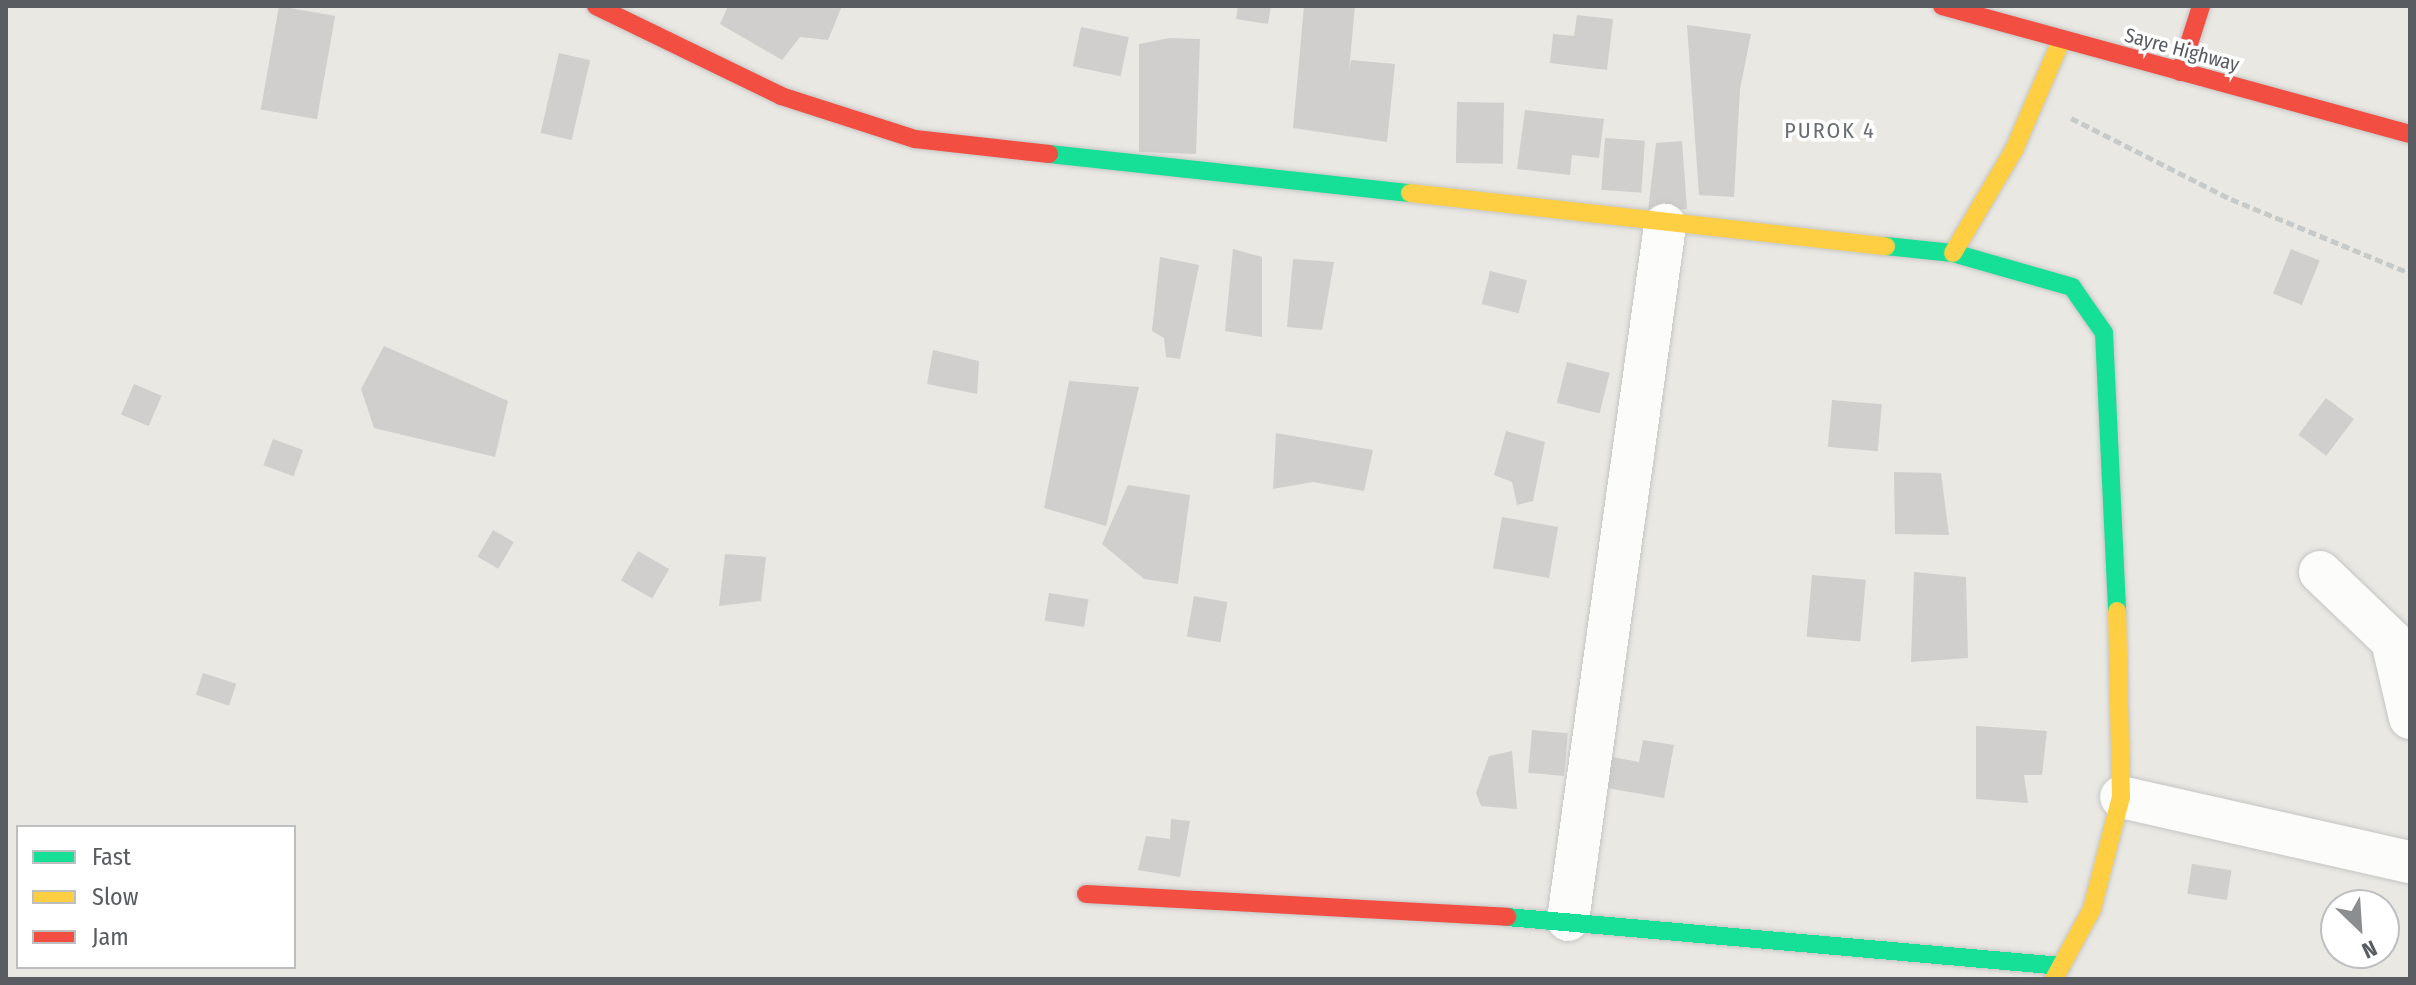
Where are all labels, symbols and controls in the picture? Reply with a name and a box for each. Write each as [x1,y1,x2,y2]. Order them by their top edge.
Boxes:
street label: Sayre Highway [2122,23,2242,77]
district label: PUROK 4 [1784,118,1876,144]
legend [16,825,296,969]
text: Fast [92,843,131,871]
text: Slow [92,883,138,911]
north arrow [2320,889,2400,969]
text: Jam [92,923,129,951]
text: N [2358,934,2381,964]

